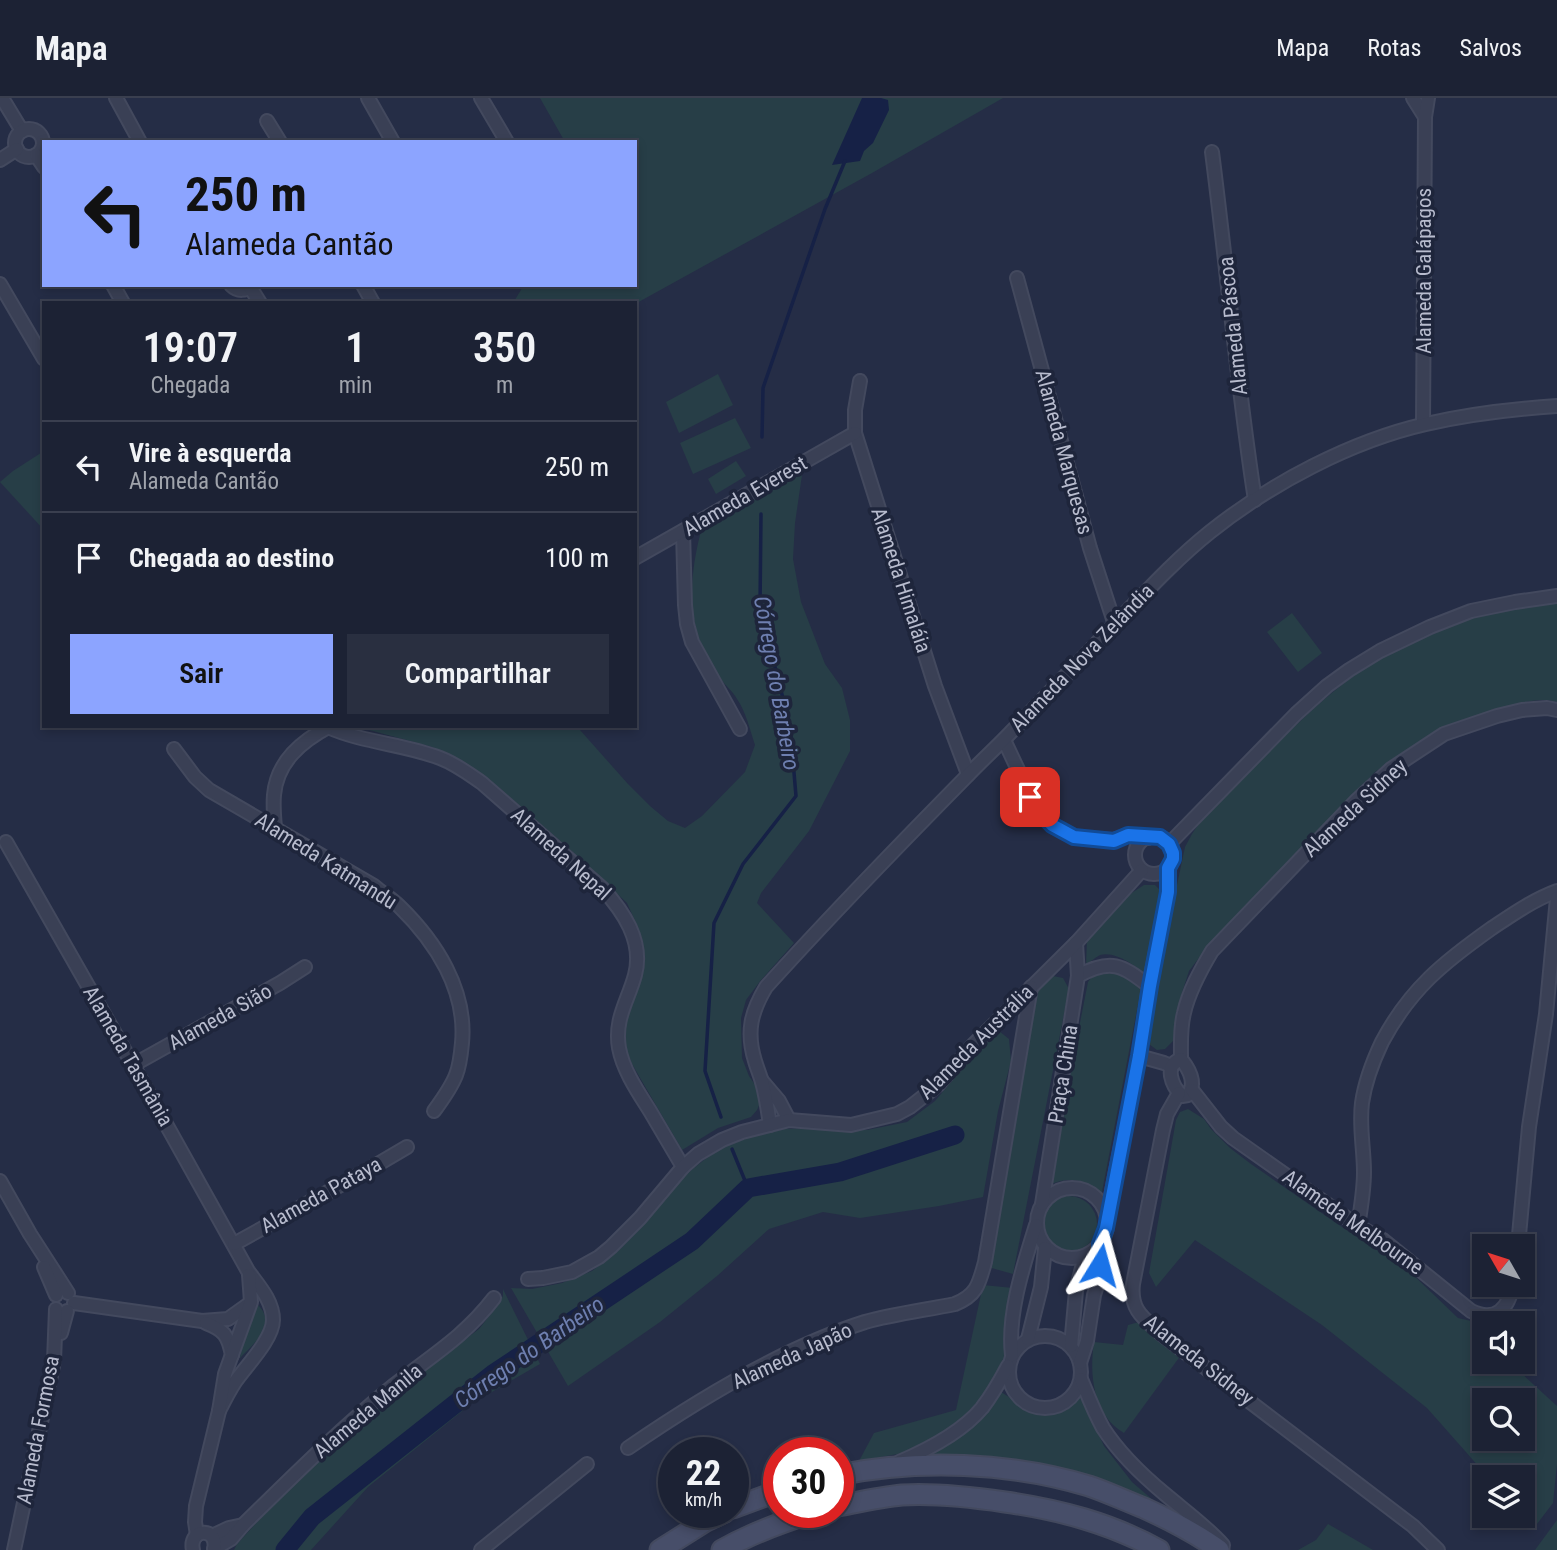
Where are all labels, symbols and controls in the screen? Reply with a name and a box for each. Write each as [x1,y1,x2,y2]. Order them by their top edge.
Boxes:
text: Mapa [35,29,107,68]
text: Mapa [1276,34,1329,62]
text: Rotas [1367,34,1421,62]
text: Salvos [1459,34,1522,62]
text: 250 m [185,166,307,223]
icon: left [70,168,161,259]
street label: Alameda Galápagos [1412,188,1436,354]
text: Alameda Cantão [185,225,394,263]
street label: Alameda Páscoa [1214,255,1252,397]
text: 19:07 [143,323,238,372]
text: 1 [345,323,366,372]
text: 350 [473,323,536,372]
street label: Alameda Marquesas [1030,367,1098,537]
text: Chegada [151,372,230,399]
text: min [339,372,372,399]
text: m [496,372,513,399]
text: Vire à esquerda [129,438,292,468]
icon: left [70,448,108,486]
street label: Alameda Everest [679,451,811,541]
text: 250 m [545,452,609,482]
text: Alameda Cantão [129,468,279,495]
street label: Alameda Himaláia [866,504,936,656]
icon: arrive [70,539,108,577]
text: Chegada ao destino [129,543,334,573]
text: 100 m [545,543,609,573]
street label: Alameda Nova Zelândia [1005,579,1159,737]
water label: Córrego do Barbeiro [748,594,805,772]
button: Sair [70,634,333,714]
button: Compartilhar [347,634,609,714]
street label: Alameda Sidney [1298,754,1412,862]
pin [1000,767,1060,827]
icon: arrive [1011,778,1049,816]
street label: Alameda Nepal [506,803,616,905]
street label: Alameda Katmandu [251,808,401,914]
street label: Alameda Sião [164,979,276,1055]
street label: Alameda Austrália [914,980,1038,1104]
street label: Alameda Tasmânia [78,982,178,1130]
street label: Praça China [1043,1023,1083,1125]
street label: Alameda Pataya [256,1152,386,1238]
street label: Alameda Melbourne [1278,1165,1428,1280]
position arrow [1063,1228,1137,1302]
north arrow [1472,1234,1535,1297]
map controls [1472,1234,1535,1528]
water label: Córrego do Barbeiro [449,1291,609,1414]
street label: Alameda Sidney [1139,1310,1259,1410]
button: sound [1472,1311,1535,1374]
street label: Alameda Japão [728,1318,856,1394]
street label: Alameda Formosa [12,1354,64,1506]
street label: Alameda Manila [309,1359,427,1463]
button: search [1472,1388,1535,1451]
speed limit sign: 30 [763,1437,854,1528]
text: 22 [686,1453,721,1494]
button: layers [1472,1465,1535,1528]
text: km/h [685,1489,722,1510]

